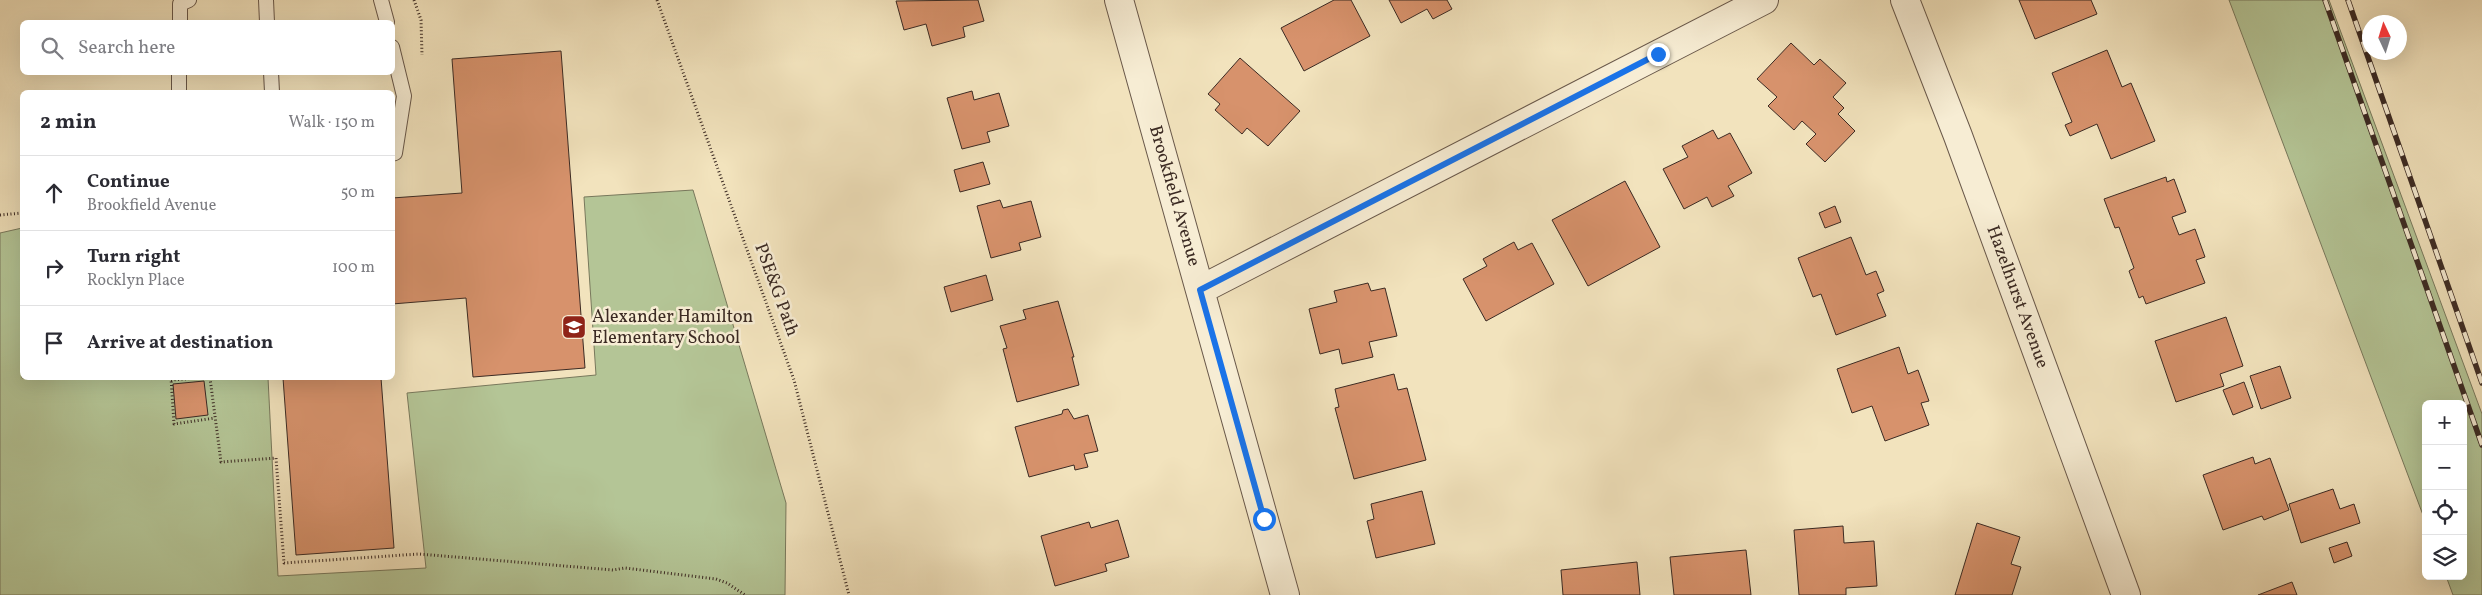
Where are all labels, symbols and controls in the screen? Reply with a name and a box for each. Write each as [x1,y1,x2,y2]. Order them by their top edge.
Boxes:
north arrow [2362,15,2407,60]
search box [20,20,395,75]
icon: search [38,34,66,62]
text: Search here [78,35,175,61]
route end [1647,43,1670,66]
text: 2 min [40,108,97,137]
text: Walk · 150 m [289,112,375,134]
street label: Brookfield Avenue [1142,123,1206,269]
text: Continue [87,169,170,195]
icon: ahead [40,179,68,207]
text: 50 m [341,182,375,204]
text: Brookfield Avenue [87,195,216,217]
street label: Hazelhurst Avenue [1980,222,2054,372]
street label: PSE&G Path [748,240,805,340]
text: Turn right [87,244,180,270]
icon: right [40,254,68,282]
text: 100 m [332,257,375,279]
text: Rocklyn Place [87,270,185,292]
place label: Alexander Hamilton Elementary School [592,305,753,351]
school or university icon: Alexander Hamilton Elementary School [561,314,587,340]
icon: arrive [40,329,68,357]
text: Arrive at destination [87,330,273,356]
map controls [2422,400,2467,580]
button: + [2422,400,2467,445]
button: − [2422,445,2467,490]
button: locate [2422,490,2467,535]
route start [1253,508,1276,531]
button: layers [2422,535,2467,580]

